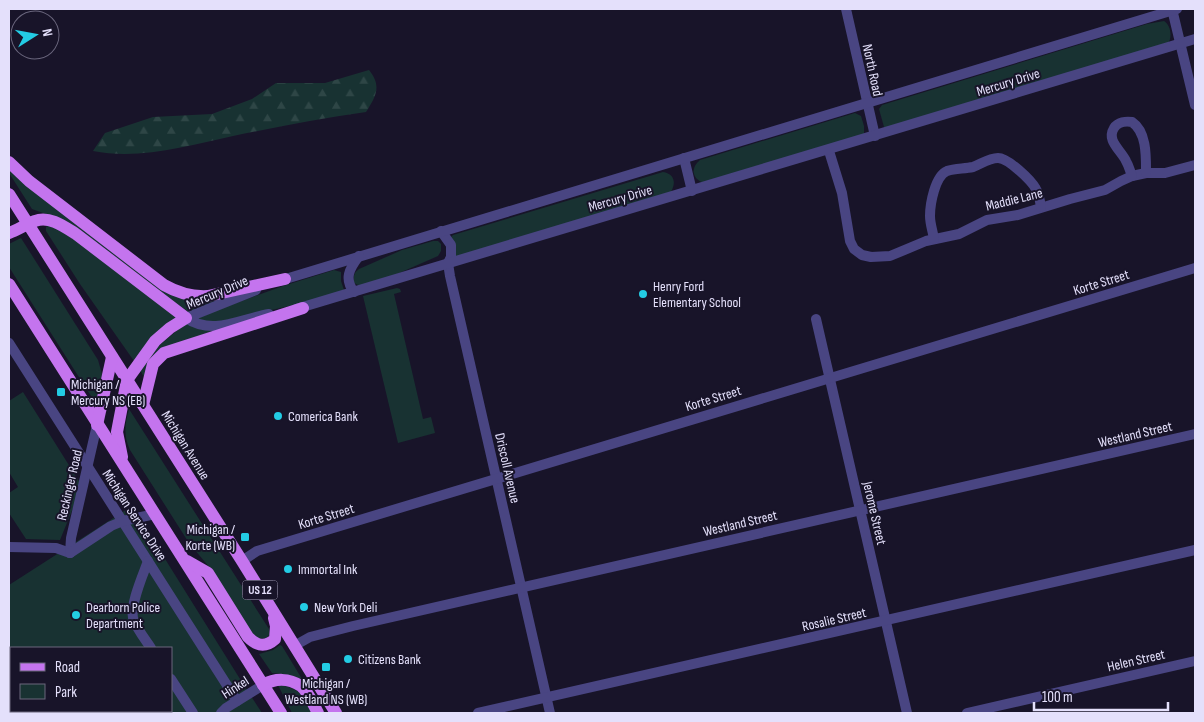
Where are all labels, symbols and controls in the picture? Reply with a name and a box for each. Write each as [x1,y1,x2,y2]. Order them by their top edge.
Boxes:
north arrow [10,10,60,60]
text: N [38,27,56,38]
street label: North Road [859,42,886,98]
street label: Mercury Drive [974,65,1042,100]
street label: Mercury Drive [586,181,654,216]
street label: Maddie Lane [984,184,1044,215]
street label: Korte Street [1071,266,1131,299]
street label: Mercury Drive [184,272,251,313]
place label: Henry Ford Elementary School [653,278,741,311]
marker: Henry Ford Elementary School [637,288,649,300]
place label: Michigan / Mercury NS (EB) [71,376,145,409]
street label: Korte Street [683,382,743,415]
marker: Michigan / Mercury NS (EB) [55,386,67,398]
street label: Michigan Avenue [158,408,214,483]
place label: Comerica Bank [288,408,358,425]
marker: Comerica Bank [272,410,284,422]
street label: Westland Street [1096,418,1174,451]
street label: Driscoll Avenue [491,431,524,505]
street label: Reckinger Road [53,448,86,522]
street label: Michigan Service Drive [99,466,171,564]
street label: Jerome Street [859,479,890,546]
street label: Korte Street [296,500,356,533]
street label: Westland Street [701,507,779,540]
place label: Michigan / Korte (WB) [185,521,235,554]
marker: Michigan / Korte (WB) [239,531,251,543]
place label: Immortal Ink [298,561,358,578]
marker: Immortal Ink [282,563,294,575]
road number: US 12 [242,580,278,600]
place label: Dearborn Police Department [86,599,160,632]
place label: New York Deli [314,599,377,616]
marker: New York Deli [298,601,310,613]
street label: Rosalie Street [800,604,868,635]
marker: Dearborn Police Department [70,609,82,621]
street label: Helen Street [1106,646,1167,675]
legend [10,647,172,712]
place label: Citizens Bank [358,651,422,668]
marker: Citizens Bank [342,653,354,665]
text: Road [55,658,80,677]
marker: Michigan / Westland NS (WB) [320,661,332,673]
street label: Hinkel [218,672,252,702]
place label: Michigan / Westland NS (WB) [285,675,367,708]
scale bar [1034,680,1168,712]
text: Park [55,683,77,702]
text: 100 m [1042,688,1073,707]

